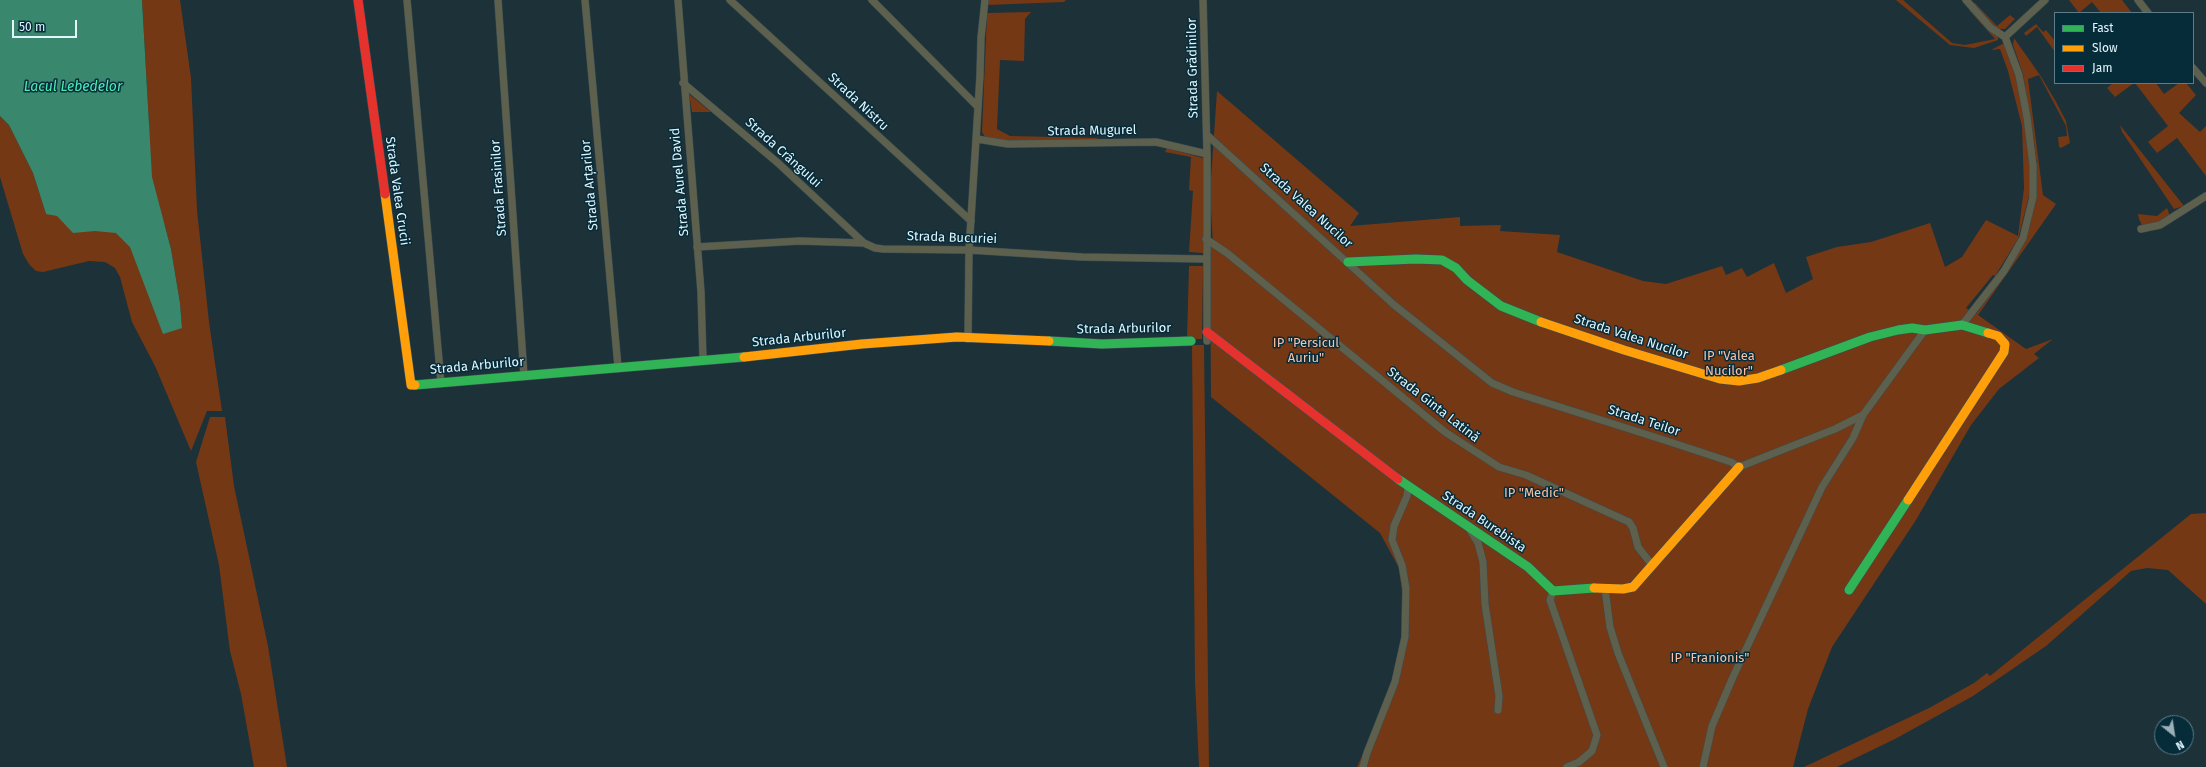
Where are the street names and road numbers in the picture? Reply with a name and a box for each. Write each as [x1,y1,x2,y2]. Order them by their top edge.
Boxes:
street label: Strada Grădinilor [1184,18,1202,118]
street label: Strada Nistru [824,70,892,134]
street label: Strada Crângului [742,115,824,191]
street label: Strada Mugurel [1047,122,1137,140]
street label: Strada Aurel David [667,127,693,237]
street label: Strada Valea Crucii [382,136,412,246]
street label: Strada Frasinilor [488,139,510,237]
street label: Strada Arțarilor [578,139,602,231]
street label: Strada Valea Nucilor [1256,160,1356,252]
street label: Strada Bucuriei [907,229,997,247]
street label: Strada Valea Nucilor [1572,311,1690,363]
street label: Strada Arburilor [1077,320,1171,338]
street label: Strada Arburilor [751,325,847,351]
street label: Strada Arburilor [429,354,525,378]
street label: Strada Ginta Latină [1384,364,1482,446]
street label: Strada Teilor [1606,402,1682,440]
street label: Strada Burebista [1439,488,1529,556]

